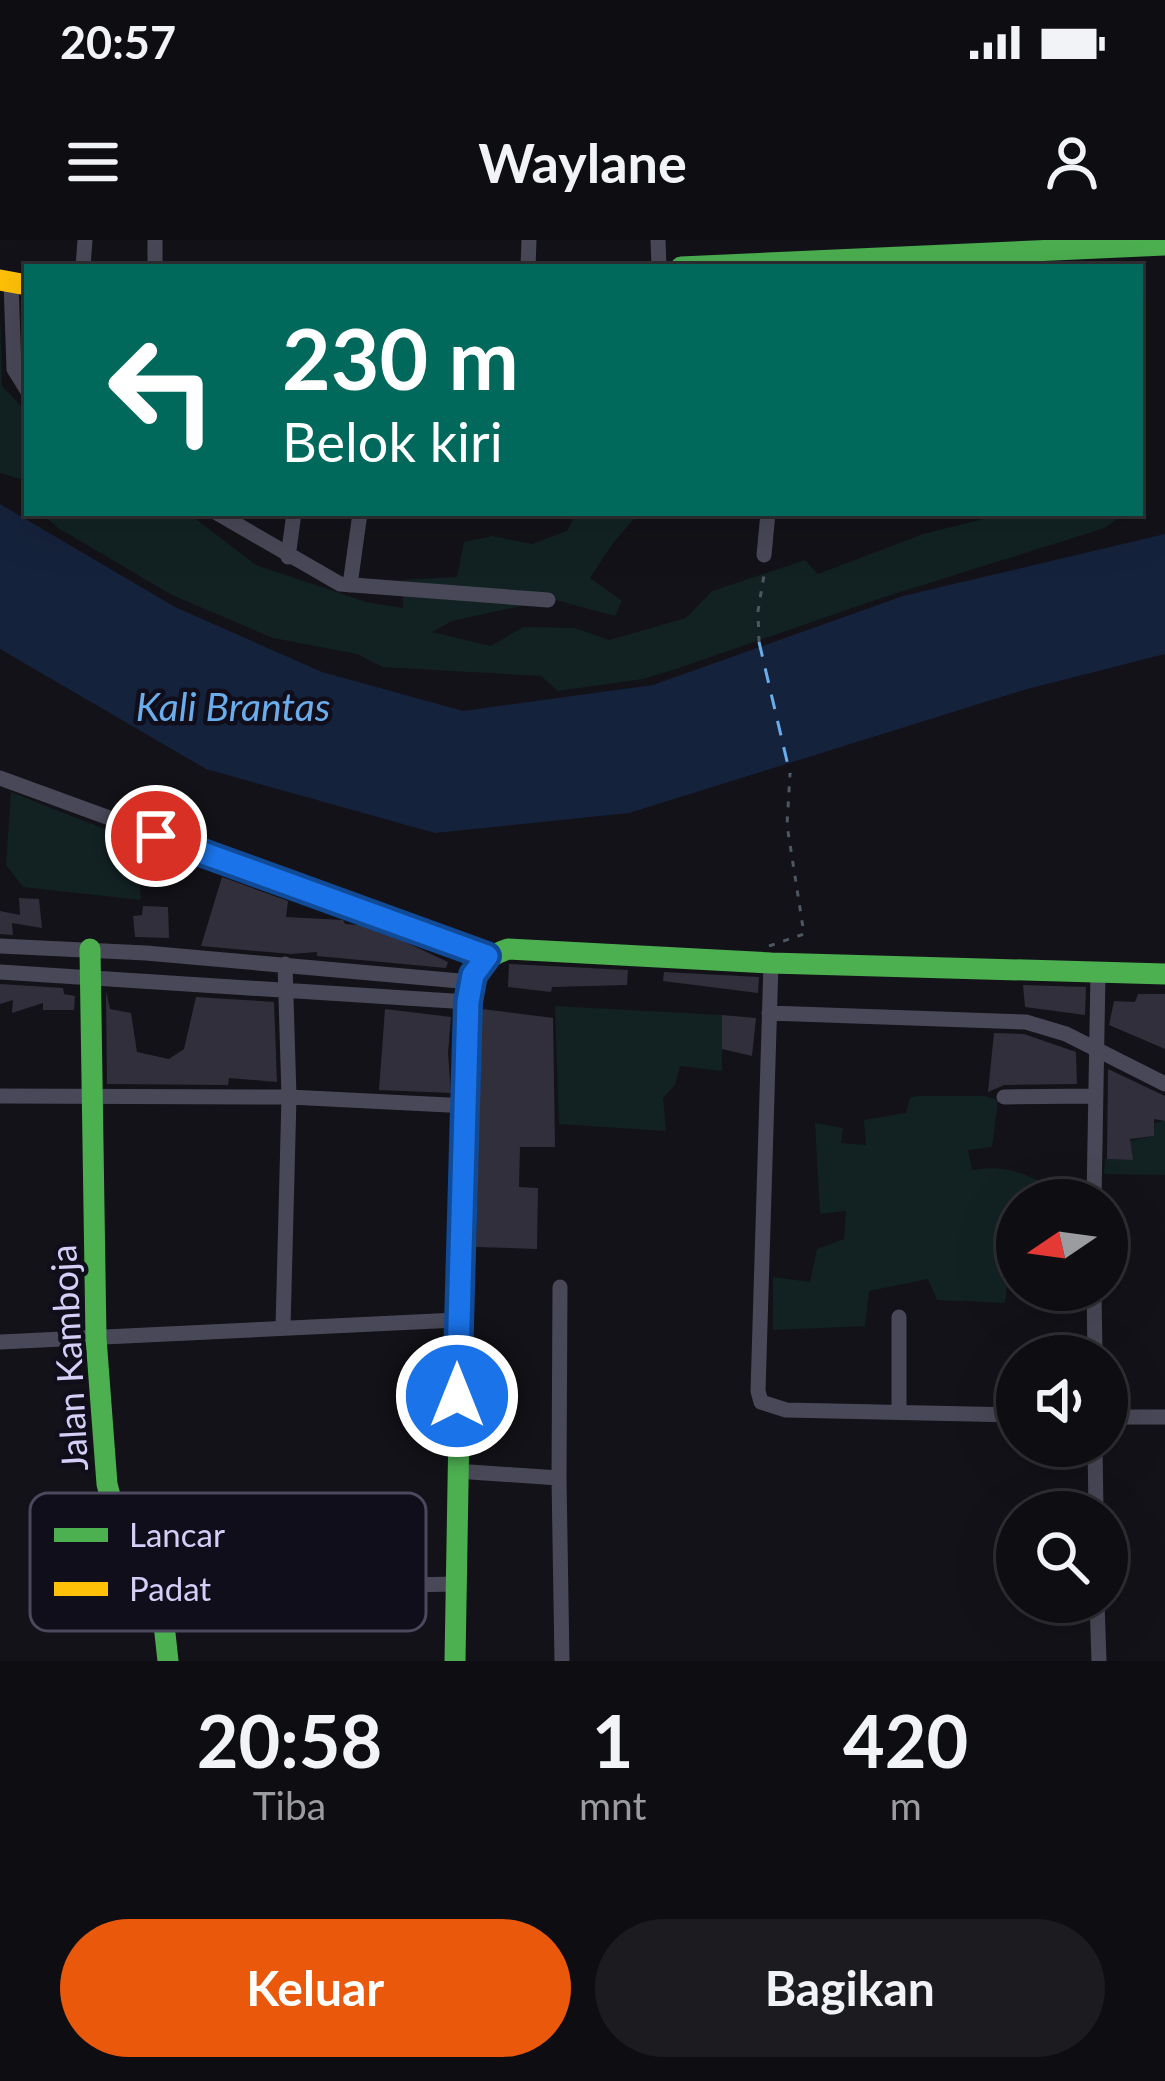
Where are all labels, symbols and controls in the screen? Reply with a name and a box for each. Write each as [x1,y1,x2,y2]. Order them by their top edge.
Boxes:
text: 20:57 [60,15,176,69]
icon: menu [60,129,126,195]
icon: person [1039,129,1105,195]
text: Waylane [478,130,687,195]
text: 230 m [282,307,519,408]
icon: left [84,312,240,468]
text: Belok kiri [282,409,503,474]
water label: Kali Brantas [136,683,330,729]
pin [105,785,207,887]
icon: arrive [123,803,189,869]
north arrow [996,1179,1128,1311]
map controls [996,1179,1128,1623]
street label: Jalan Kamboja [40,1244,96,1472]
position arrow [394,1333,520,1459]
button: sound [996,1335,1128,1467]
button: search [996,1491,1128,1623]
legend [30,1493,426,1631]
text: Lancar [129,1514,225,1554]
text: Padat [129,1568,211,1608]
text: 20:58 [197,1697,382,1783]
text: 1 [592,1697,634,1783]
text: 420 [843,1697,968,1783]
text: Tiba [253,1782,326,1828]
text: mnt [579,1782,646,1828]
text: m [890,1782,922,1828]
button: Keluar [60,1919,571,2057]
button: Bagikan [595,1919,1105,2057]

